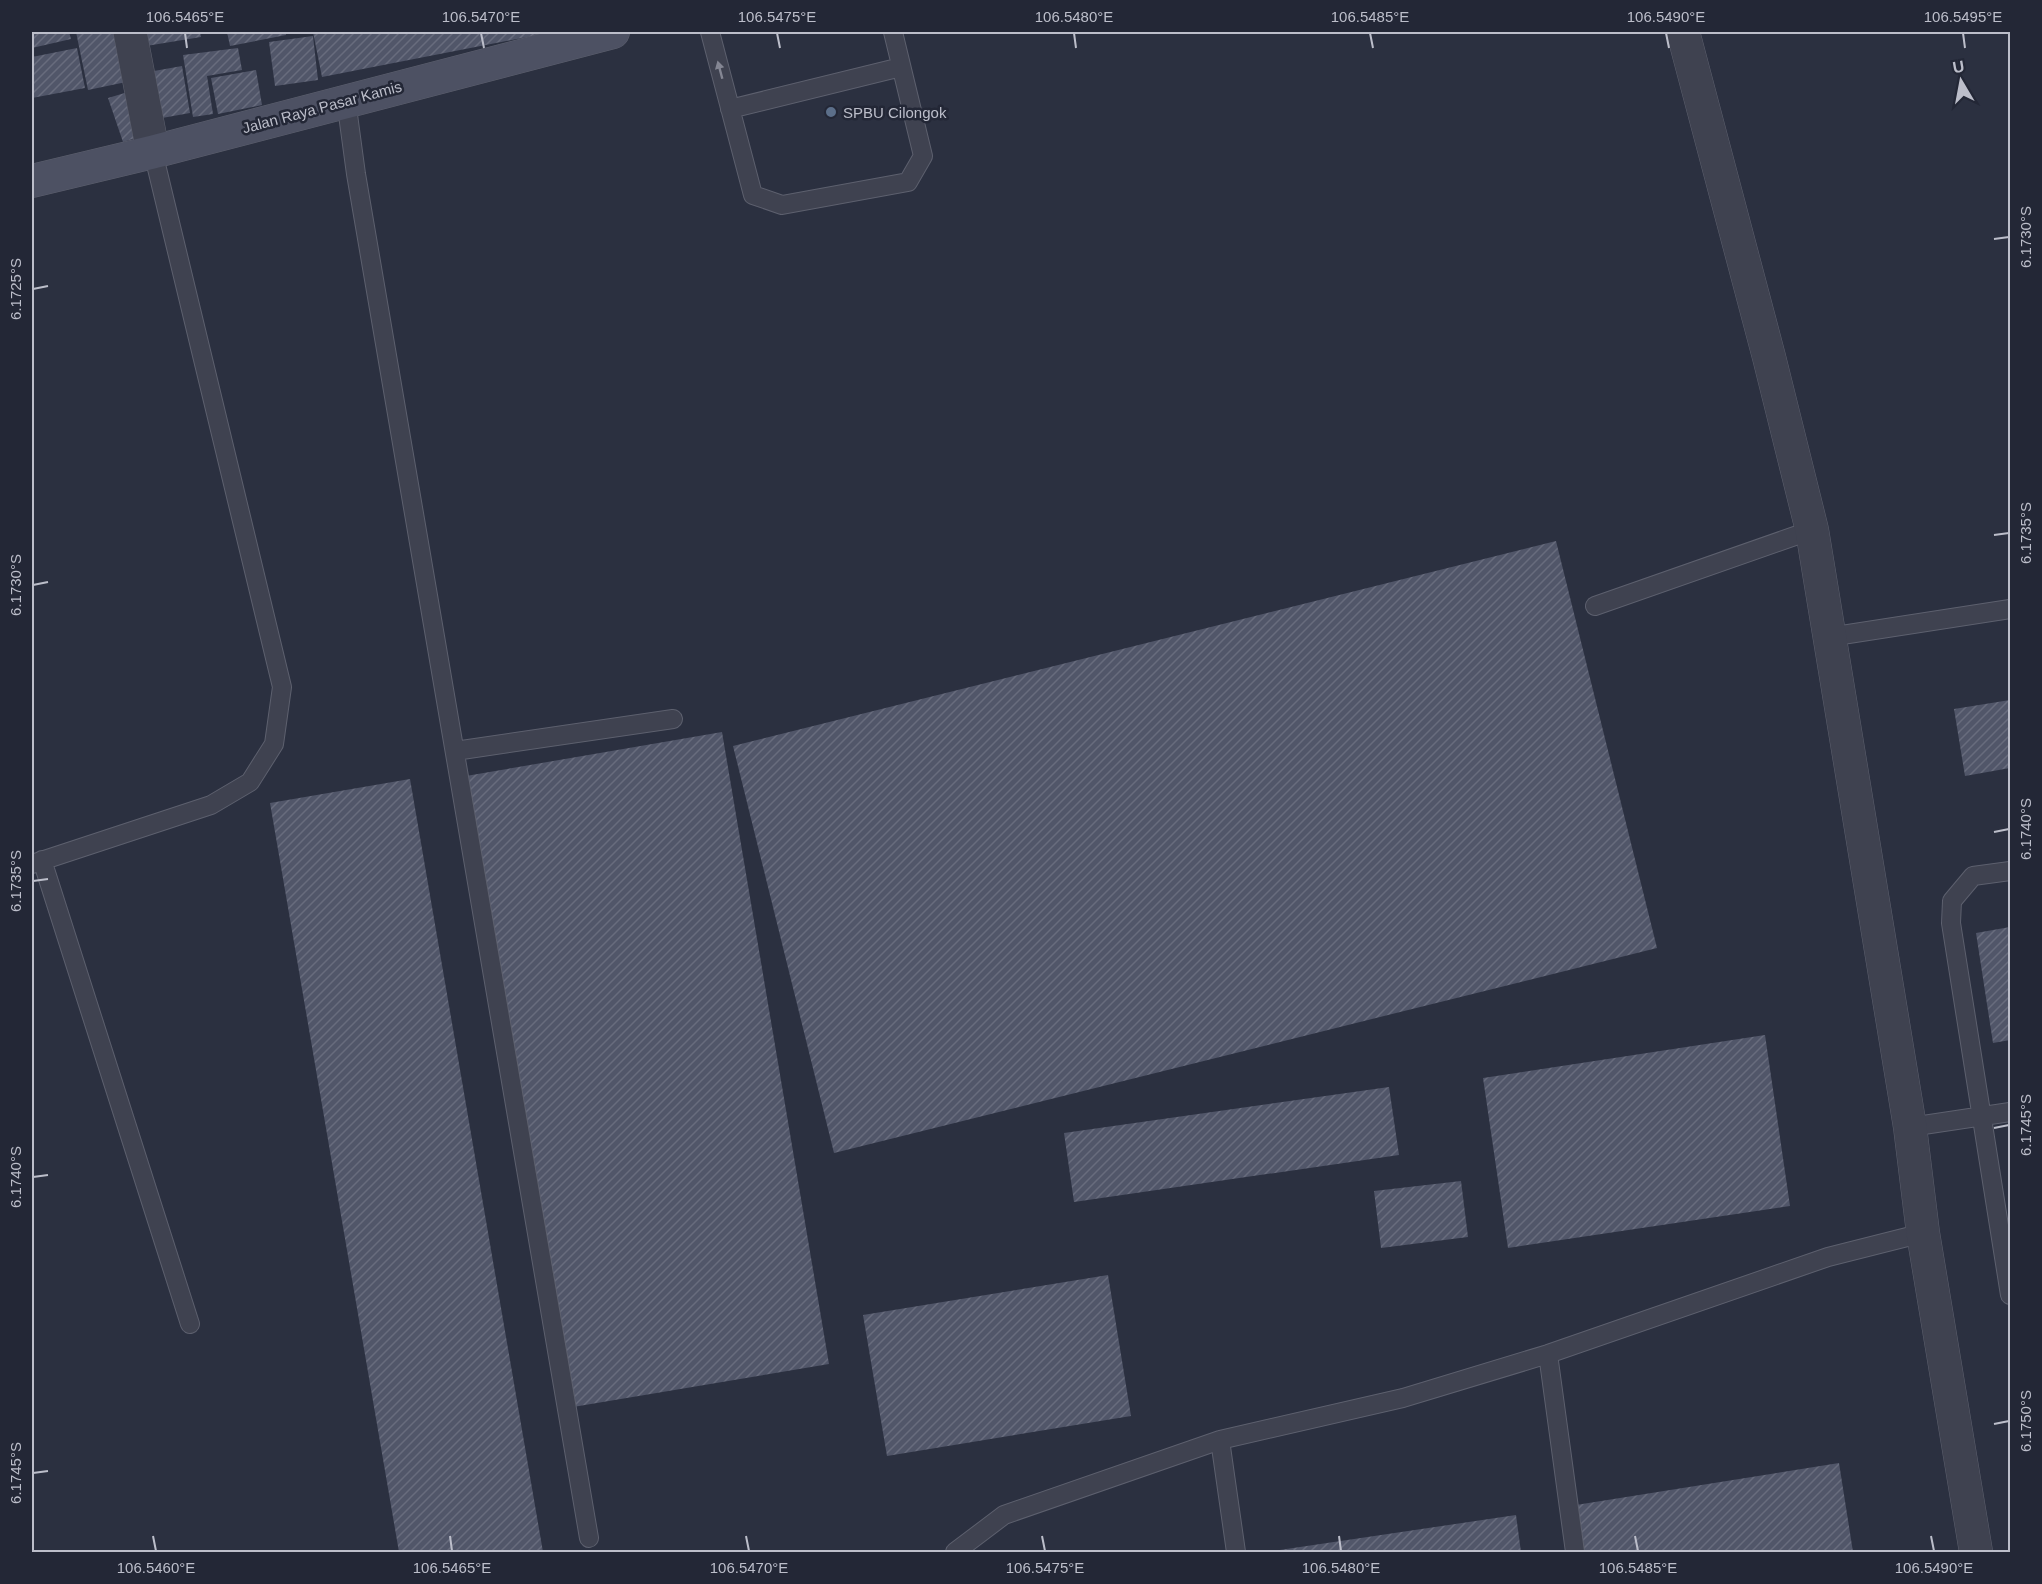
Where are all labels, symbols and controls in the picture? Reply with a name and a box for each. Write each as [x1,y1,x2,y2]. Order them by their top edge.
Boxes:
text: 106.5465°E [146,8,224,25]
text: 106.5470°E [442,8,520,25]
text: 106.5475°E [738,8,816,25]
text: 106.5480°E [1035,8,1113,25]
text: 106.5485°E [1331,8,1409,25]
text: 106.5490°E [1627,8,1705,25]
text: 106.5495°E [1924,8,2002,25]
north arrow [1931,51,1991,111]
text: U [1951,57,1966,76]
one-way arrow [715,61,724,79]
street label: Jalan Raya Pasar Kamis [240,78,404,136]
place label: SPBU Cilongok [843,104,947,121]
marker: SPBU Cilongok [824,105,838,119]
text: 6.1730°S [2017,206,2034,268]
text: 6.1725°S [7,258,24,320]
text: 6.1735°S [2017,502,2034,564]
text: 6.1730°S [7,554,24,616]
text: 6.1740°S [2017,798,2034,860]
text: 6.1735°S [7,850,24,912]
text: 6.1745°S [2017,1094,2034,1156]
text: 6.1740°S [7,1146,24,1208]
text: 6.1750°S [2017,1390,2034,1452]
text: 6.1745°S [7,1442,24,1504]
text: 106.5460°E [117,1559,195,1576]
text: 106.5465°E [413,1559,491,1576]
text: 106.5470°E [710,1559,788,1576]
text: 106.5475°E [1006,1559,1084,1576]
text: 106.5480°E [1302,1559,1380,1576]
text: 106.5485°E [1599,1559,1677,1576]
text: 106.5490°E [1895,1559,1973,1576]

